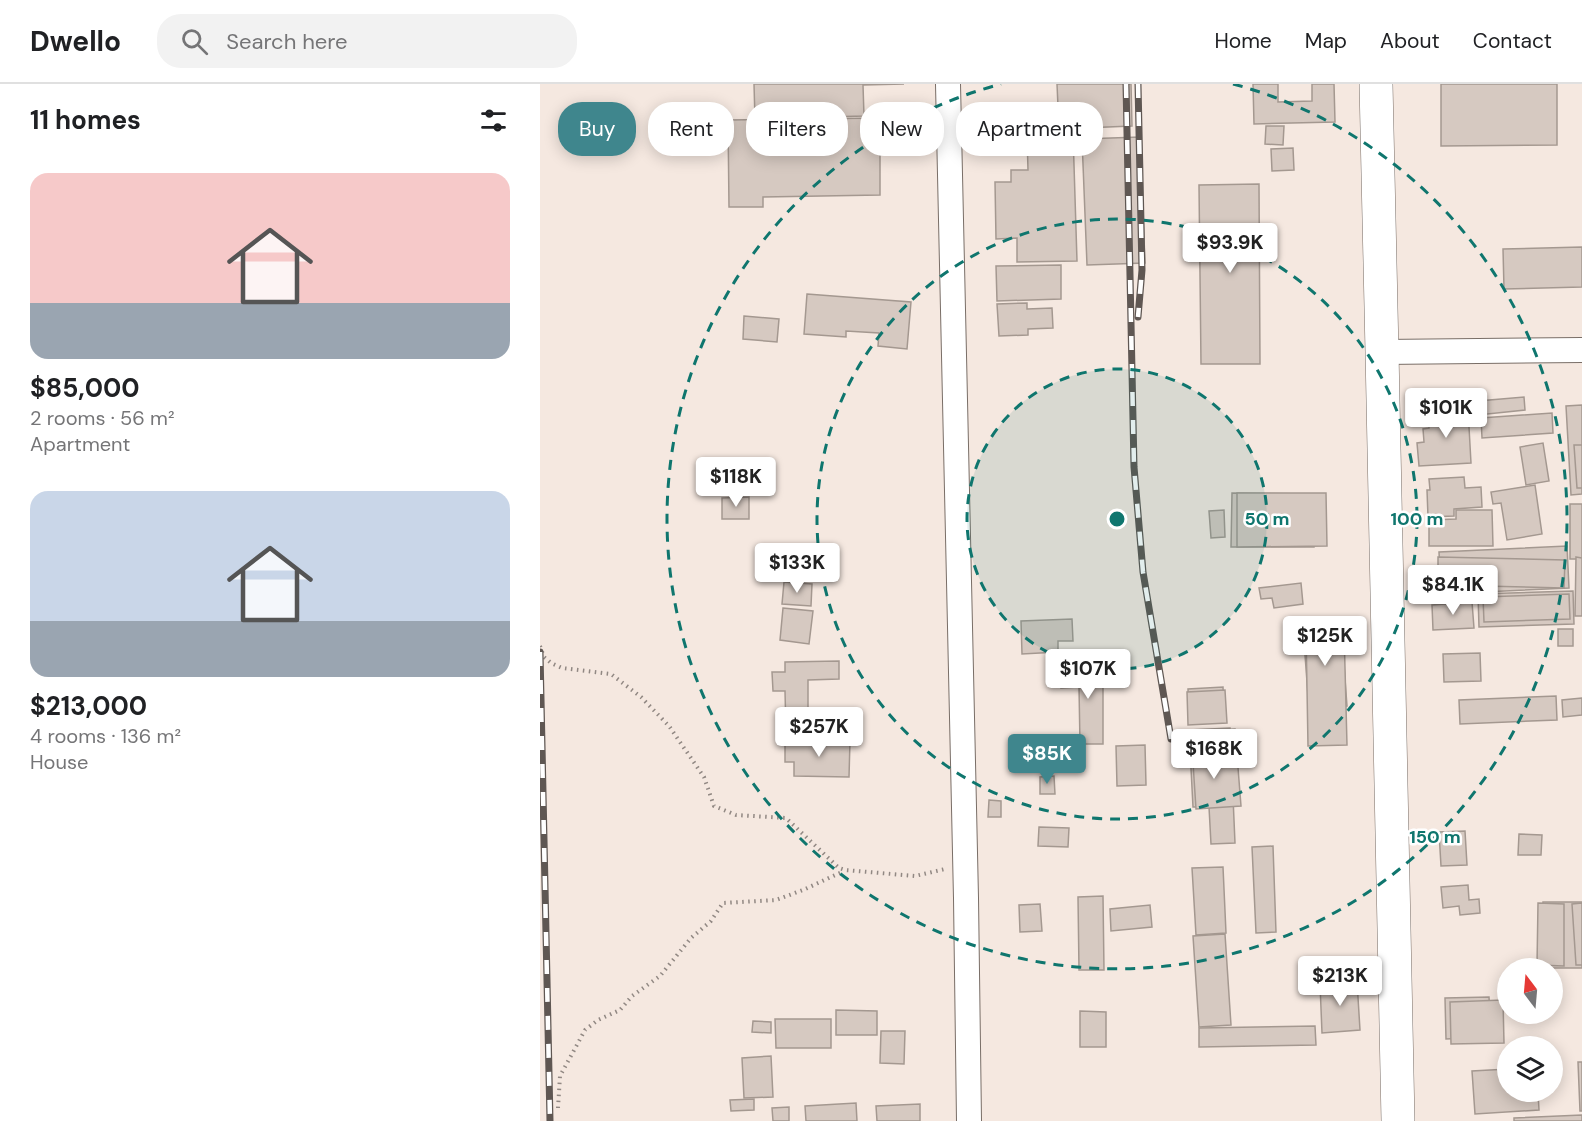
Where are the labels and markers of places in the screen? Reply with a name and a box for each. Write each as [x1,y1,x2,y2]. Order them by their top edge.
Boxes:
pin: $93.9K [1181,223,1279,274]
pin: $101K [1404,388,1488,439]
pin: $118K [694,457,778,508]
centre of rings [1107,509,1127,529]
pin: $133K [755,543,839,594]
pin: $84.1K [1404,565,1502,616]
pin: $125K [1283,616,1367,667]
pin: $107K [1046,649,1130,700]
pin: $257K [777,707,861,758]
pin: $168K [1172,729,1256,780]
pin: $85K [1011,734,1083,785]
pin: $213K [1298,956,1382,1007]

